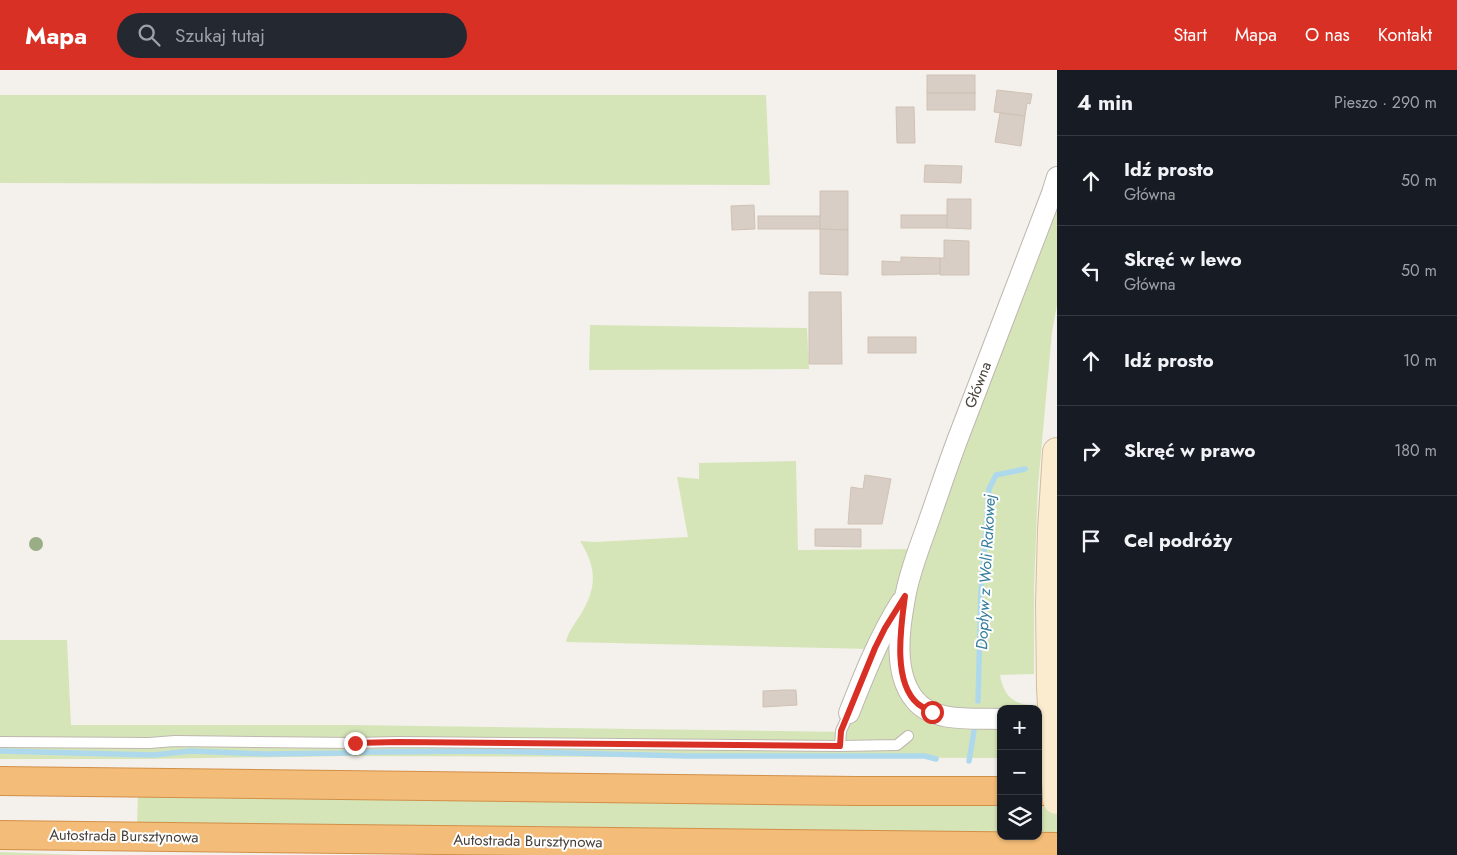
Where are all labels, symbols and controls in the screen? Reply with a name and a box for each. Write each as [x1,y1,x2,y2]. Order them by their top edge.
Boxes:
search box [117,13,467,58]
text: Mapa [25,18,87,53]
icon: search [135,21,163,49]
text: Szukaj tutaj [175,22,265,49]
text: Start [1173,22,1207,48]
text: Mapa [1235,22,1277,48]
text: O nas [1305,22,1350,48]
text: Kontakt [1378,22,1432,48]
text: 4 min [1077,88,1133,118]
text: Pieszo · 290 m [1334,91,1437,114]
text: Idź prosto [1124,156,1214,183]
icon: ahead [1077,167,1105,195]
text: 50 m [1401,169,1437,192]
text: Główna [1124,183,1176,206]
text: Skręć w lewo [1124,246,1242,273]
icon: left [1077,257,1105,285]
text: 50 m [1401,259,1437,282]
text: Główna [1124,273,1176,296]
icon: ahead [1077,347,1105,375]
text: Idź prosto [1124,347,1214,374]
text: 10 m [1403,349,1437,372]
street label: Główna [959,358,997,412]
icon: right [1077,437,1105,465]
text: Skręć w prawo [1124,437,1256,464]
text: 180 m [1394,439,1437,462]
water label: Dopływ z Woli Rakowej [970,493,1001,650]
icon: arrive [1077,527,1105,555]
text: Cel podróży [1124,527,1232,554]
route start [921,701,944,724]
map controls [997,705,1042,840]
button: + [997,705,1042,750]
route end [344,732,367,755]
button: − [997,750,1042,795]
button: layers [997,795,1042,840]
street label: Autostrada Bursztynowa [49,824,199,848]
street label: Autostrada Bursztynowa [453,829,603,853]

